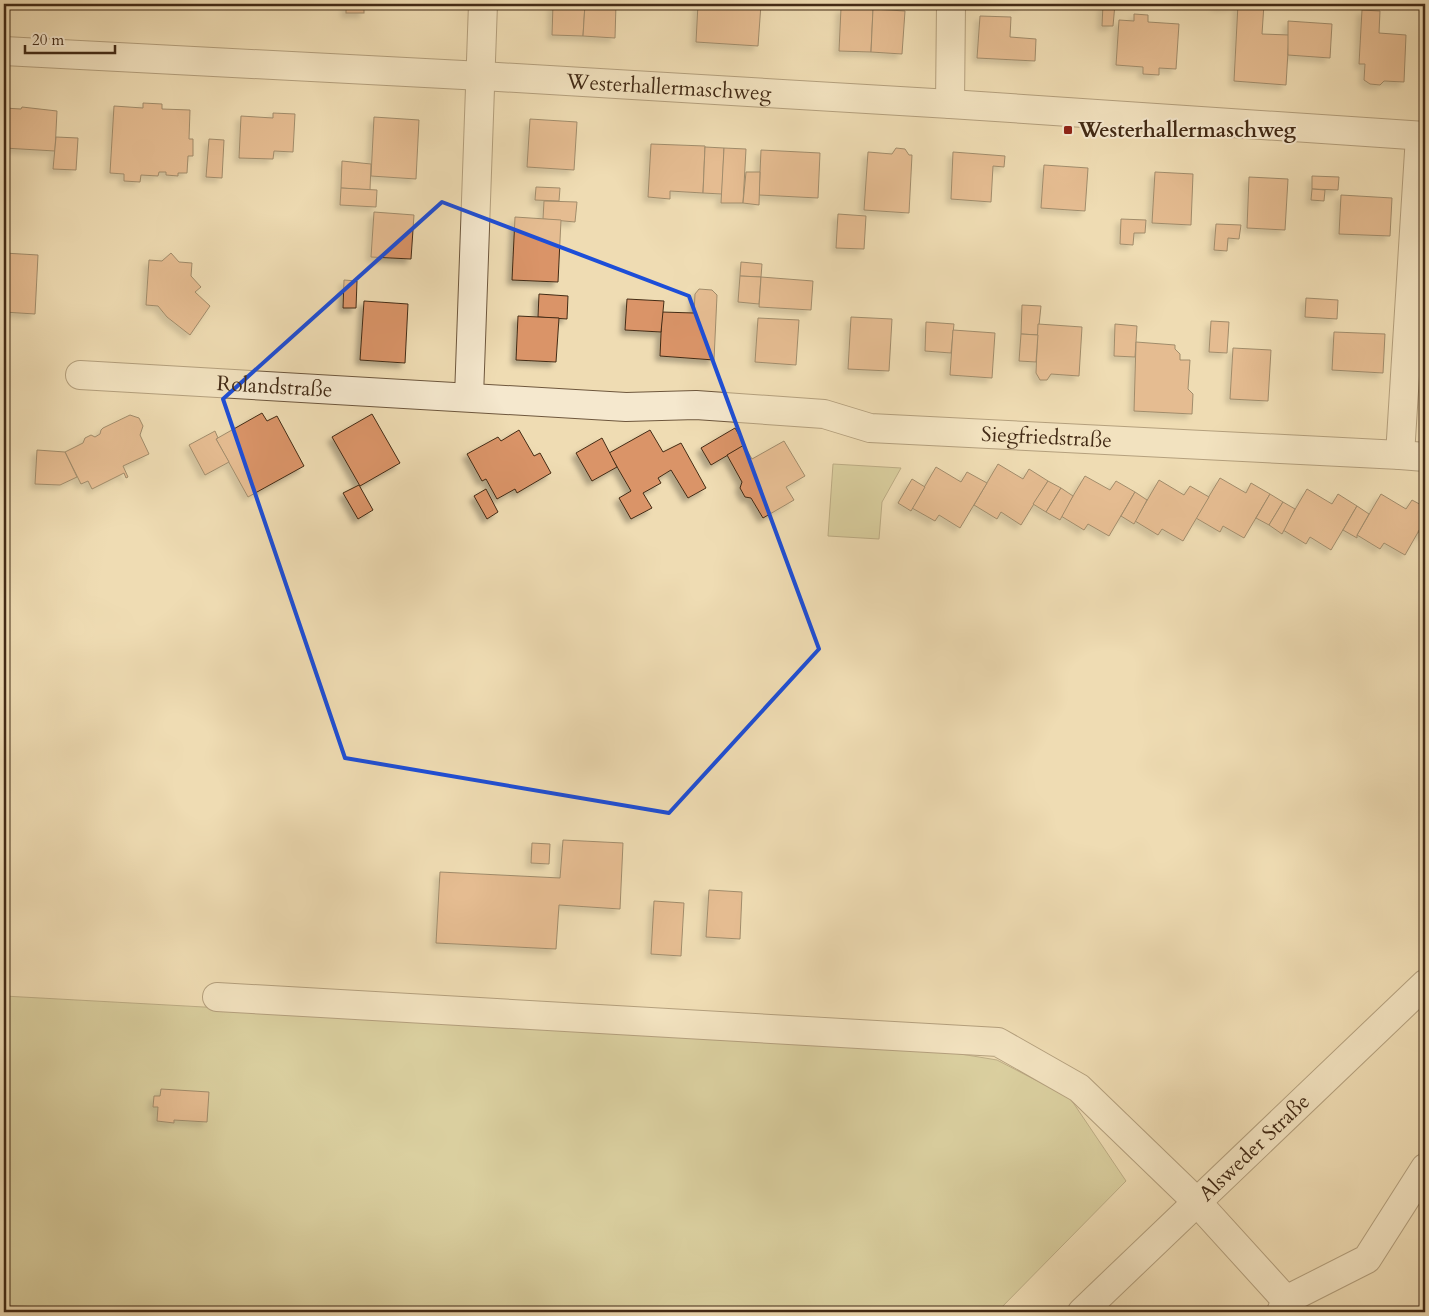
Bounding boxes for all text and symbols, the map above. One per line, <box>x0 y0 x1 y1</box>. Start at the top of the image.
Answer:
scale bar <box>25 22 115 54</box>
text: 20 m <box>32 30 64 50</box>
street label: Westerhallermaschweg <box>565 67 773 108</box>
place label: Westerhallermaschweg <box>1077 116 1296 145</box>
marker: Westerhallermaschweg <box>1062 124 1074 136</box>
street label: Rolandstraße <box>216 369 333 404</box>
street label: Siegfriedstraße <box>980 419 1113 455</box>
street label: Alsweder Straße <box>1192 1087 1316 1208</box>

